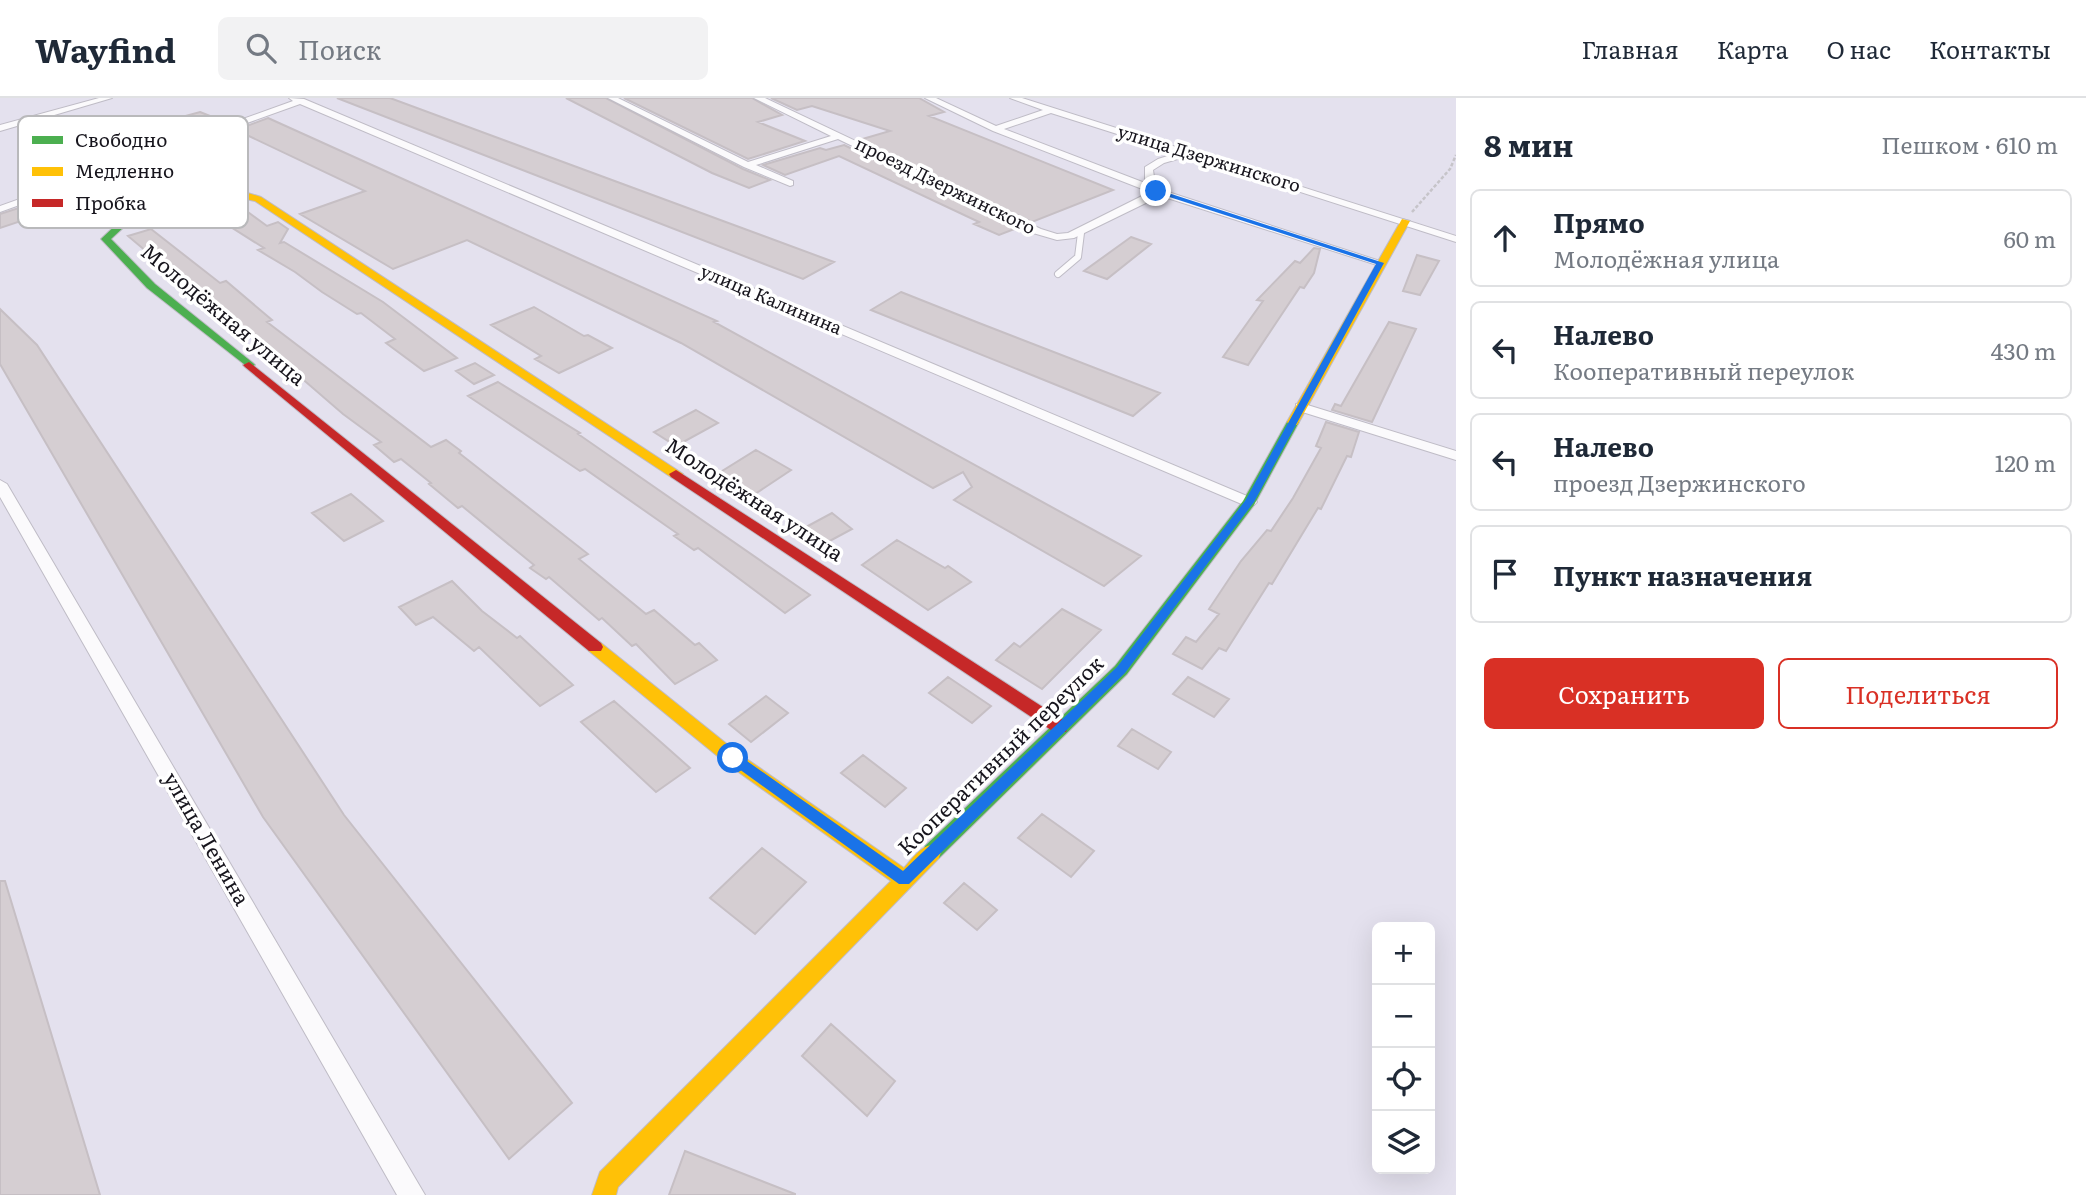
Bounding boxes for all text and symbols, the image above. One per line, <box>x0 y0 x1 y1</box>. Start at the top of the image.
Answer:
search box <box>218 17 708 80</box>
text: Wayfind <box>35 24 176 73</box>
icon: search <box>242 29 280 67</box>
text: Поиск <box>298 29 381 68</box>
text: Главная <box>1581 31 1679 66</box>
text: Карта <box>1717 31 1789 66</box>
text: О нас <box>1827 31 1891 66</box>
text: Контакты <box>1929 31 2051 66</box>
legend <box>18 116 248 228</box>
street label: улица Дзержинского <box>1115 117 1304 198</box>
text: 8 мин <box>1484 122 1574 166</box>
text: Свободно <box>75 125 167 153</box>
text: Пешком · 610 m <box>1881 127 2058 161</box>
street label: проезд Дзержинского <box>851 129 1040 240</box>
text: Медленно <box>75 156 174 184</box>
route end <box>1140 175 1171 206</box>
text: Пробка <box>75 188 147 216</box>
text: Прямо <box>1553 202 1645 241</box>
icon: ahead <box>1486 219 1524 257</box>
text: 60 m <box>2003 221 2056 255</box>
street label: Молодёжная улица <box>135 235 314 392</box>
text: Молодёжная улица <box>1553 241 1779 275</box>
street label: улица Калинина <box>696 257 847 341</box>
text: Налево <box>1553 314 1654 353</box>
icon: left <box>1486 331 1524 369</box>
text: 430 m <box>1991 333 2056 367</box>
text: Кооперативный переулок <box>1553 353 1854 387</box>
text: Налево <box>1553 426 1654 465</box>
street label: Молодёжная улица <box>660 429 851 568</box>
icon: left <box>1486 443 1524 481</box>
text: 120 m <box>1995 445 2056 479</box>
text: проезд Дзержинского <box>1553 465 1806 499</box>
icon: arrive <box>1486 555 1524 593</box>
text: Пункт назначения <box>1553 555 1812 594</box>
street label: Кооперативный переулок <box>889 647 1109 861</box>
button: Сохранить <box>1484 658 1764 729</box>
button: Поделиться <box>1778 658 2058 729</box>
route start <box>717 742 748 773</box>
street label: улица Ленина <box>157 765 259 911</box>
map controls <box>1372 922 1435 1174</box>
button: + <box>1372 922 1435 985</box>
button: − <box>1372 985 1435 1048</box>
button: locate <box>1372 1048 1435 1111</box>
button: layers <box>1372 1111 1435 1174</box>

